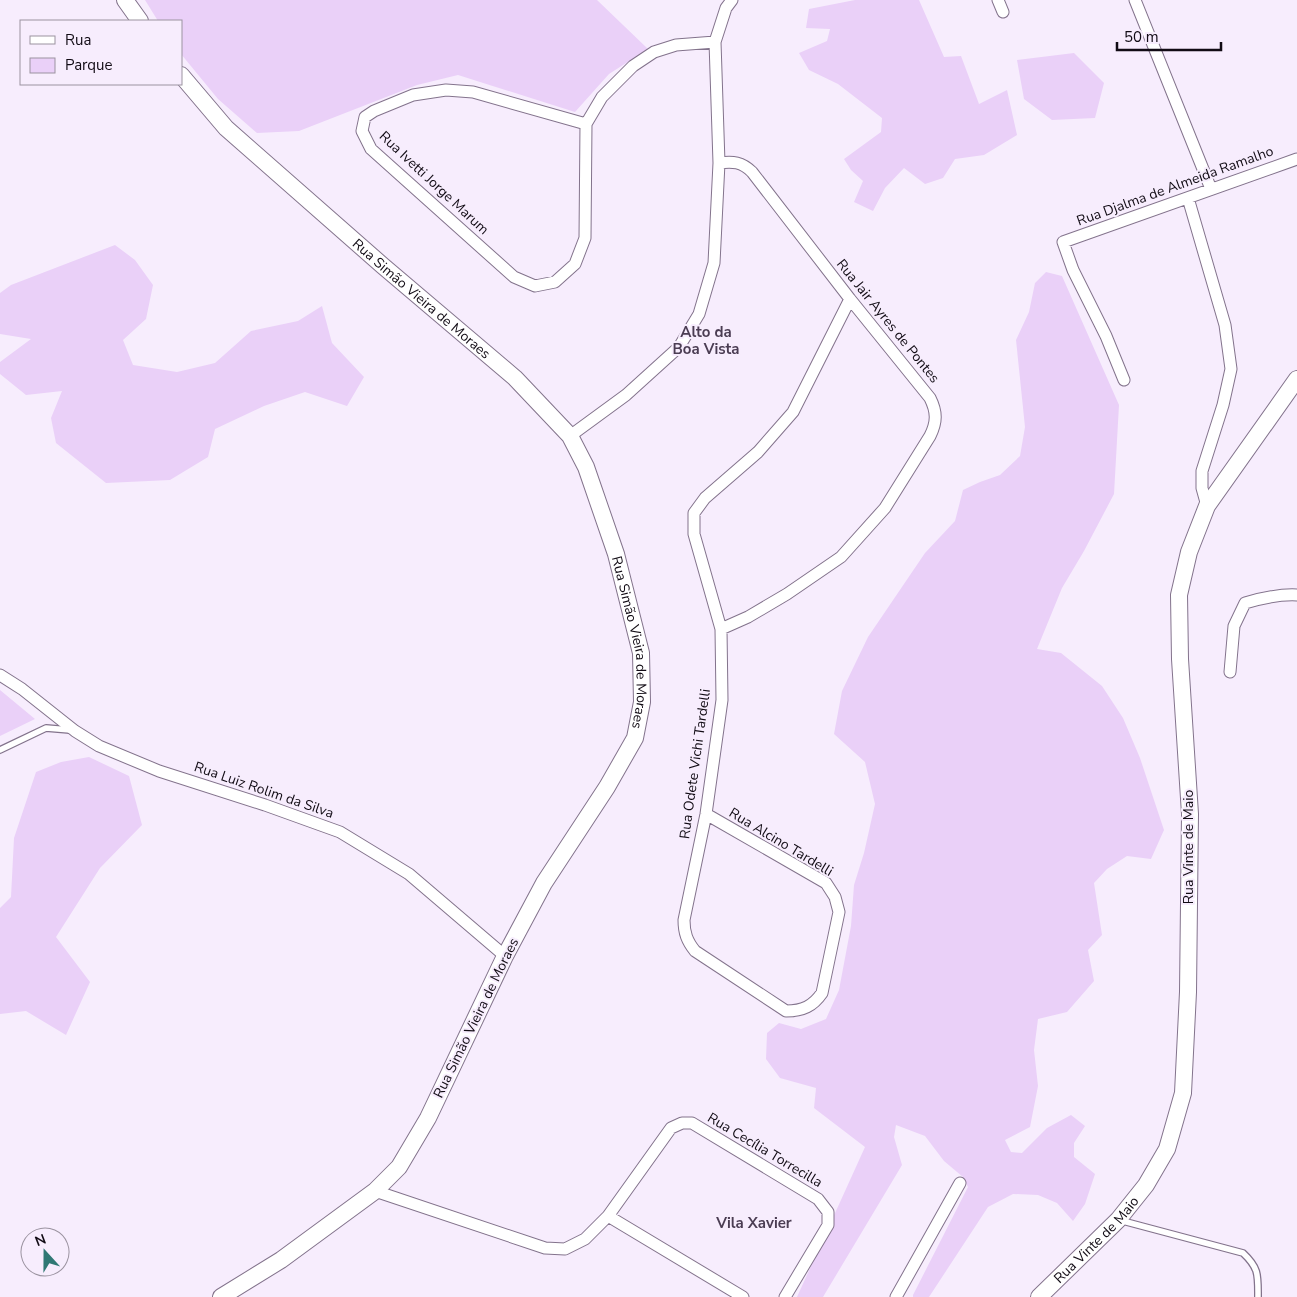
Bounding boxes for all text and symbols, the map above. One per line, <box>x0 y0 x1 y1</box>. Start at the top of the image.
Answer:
legend <box>20 20 182 85</box>
scale bar <box>1117 20 1221 52</box>
text: 50 m <box>1124 27 1159 47</box>
text: Rua <box>65 30 91 50</box>
text: Parque <box>65 55 113 75</box>
street label: Rua Ivetti Jorge Marum <box>375 127 493 239</box>
street label: Rua Djalma de Almeida Ramalho <box>1074 141 1276 230</box>
street label: Rua Simão Vieira de Moraes <box>348 234 495 363</box>
street label: Rua Jair Ayres de Pontes <box>832 255 944 387</box>
district label: Alto da Boa Vista <box>673 322 739 359</box>
street label: Rua Simão Vieira de Moraes <box>607 554 652 731</box>
street label: Rua Odete Vichi Tardelli <box>675 688 715 840</box>
street label: Rua Luiz Rolim da Silva <box>192 757 336 823</box>
street label: Rua Vinte de Maio <box>1179 789 1198 904</box>
street label: Rua Alcino Tardelli <box>725 803 837 881</box>
street label: Rua Simão Vieira de Moraes <box>429 935 523 1101</box>
street label: Rua Cecília Torrecilla <box>704 1108 826 1192</box>
street label: Rua Vinte de Maio <box>1049 1192 1143 1287</box>
district label: Vila Xavier <box>715 1213 792 1233</box>
north arrow <box>20 1227 70 1277</box>
text: N <box>32 1230 49 1251</box>

